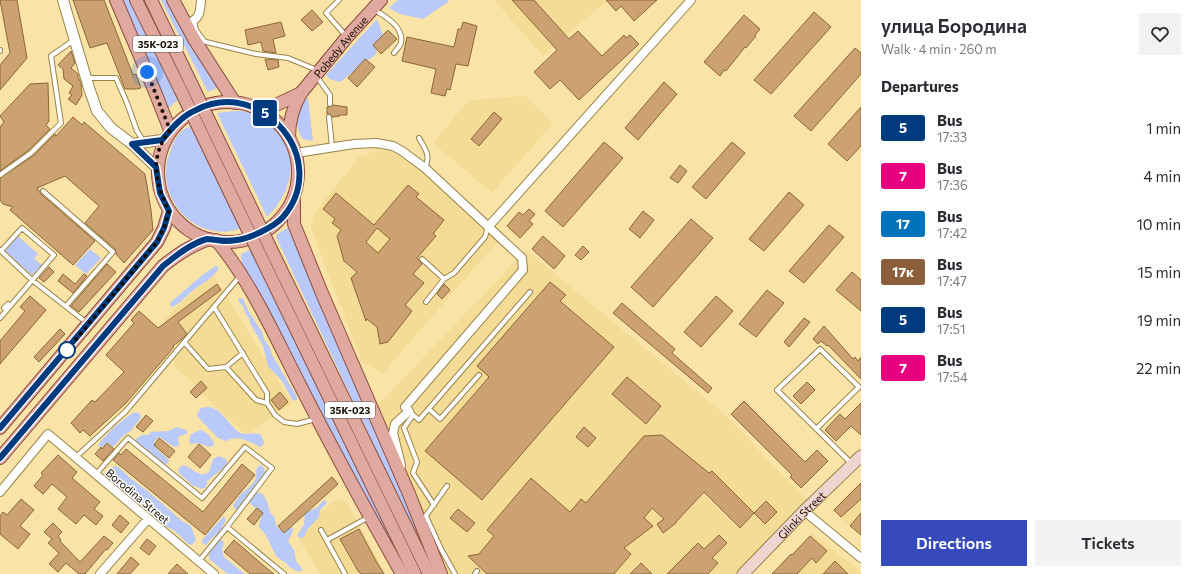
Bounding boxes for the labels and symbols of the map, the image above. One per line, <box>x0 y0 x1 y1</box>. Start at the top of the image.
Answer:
street label: Pobedy Avenue <box>310 13 370 80</box>
road number: 35К-023 <box>133 36 183 52</box>
your location <box>137 62 157 82</box>
line badge: 5 <box>252 100 278 126</box>
unlabelled marker <box>58 341 76 359</box>
road number: 35К-023 <box>325 402 375 418</box>
street label: Borodina Street <box>104 466 173 527</box>
street label: Glinki Street <box>774 488 828 541</box>

